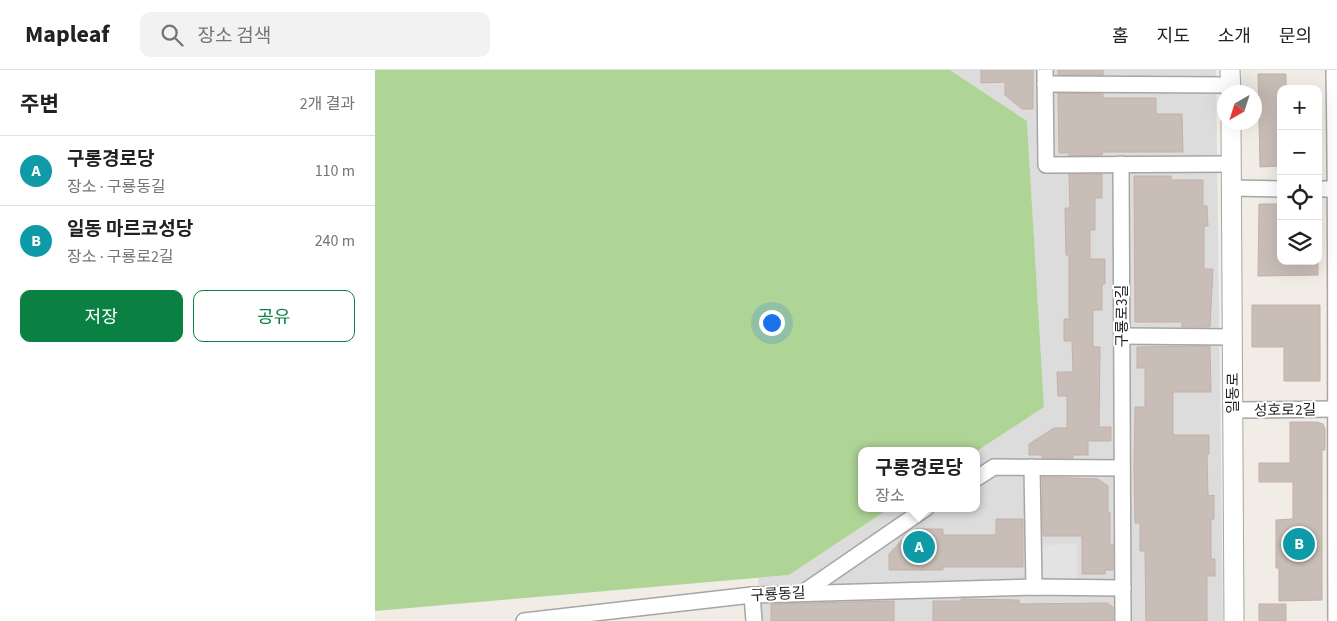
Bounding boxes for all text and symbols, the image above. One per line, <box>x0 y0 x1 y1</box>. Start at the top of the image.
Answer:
search box <box>140 12 490 57</box>
text: Mapleaf <box>25 17 110 52</box>
icon: search <box>158 21 186 49</box>
text: 장소 검색 <box>198 23 271 50</box>
text: 홈 <box>1112 24 1129 49</box>
text: 지도 <box>1157 24 1190 49</box>
text: 소개 <box>1218 24 1251 49</box>
text: 문의 <box>1279 24 1312 49</box>
north arrow <box>1217 85 1262 130</box>
map controls <box>1277 85 1322 265</box>
button: + <box>1277 85 1322 130</box>
text: 주변 <box>20 89 59 119</box>
text: 2개 결과 <box>300 93 355 115</box>
button: − <box>1277 130 1322 175</box>
text: 구롱경로당 <box>67 146 154 173</box>
text: A <box>31 160 41 182</box>
text: 110 m <box>315 160 355 182</box>
button: locate <box>1277 175 1322 220</box>
text: 장소 · 구룡동길 <box>67 176 166 198</box>
text: 일동 마르코성당 <box>67 216 193 243</box>
button: layers <box>1277 220 1322 265</box>
text: B <box>31 230 41 252</box>
text: 240 m <box>315 230 355 252</box>
text: 장소 · 구룡로2길 <box>67 246 174 268</box>
street label: 구룡로3길 <box>1112 285 1133 347</box>
button: 저장 <box>20 290 183 342</box>
button: 공유 <box>193 290 355 342</box>
your location <box>759 310 785 336</box>
street label: 일동로 <box>1223 372 1244 414</box>
street label: 성호로2길 <box>1254 399 1317 422</box>
popup <box>858 447 980 512</box>
text: 구롱경로당 <box>875 455 963 482</box>
text: 장소 <box>875 485 905 507</box>
pin: B <box>1283 525 1315 563</box>
pin: A <box>903 528 935 566</box>
street label: 구룡동길 <box>750 583 806 606</box>

